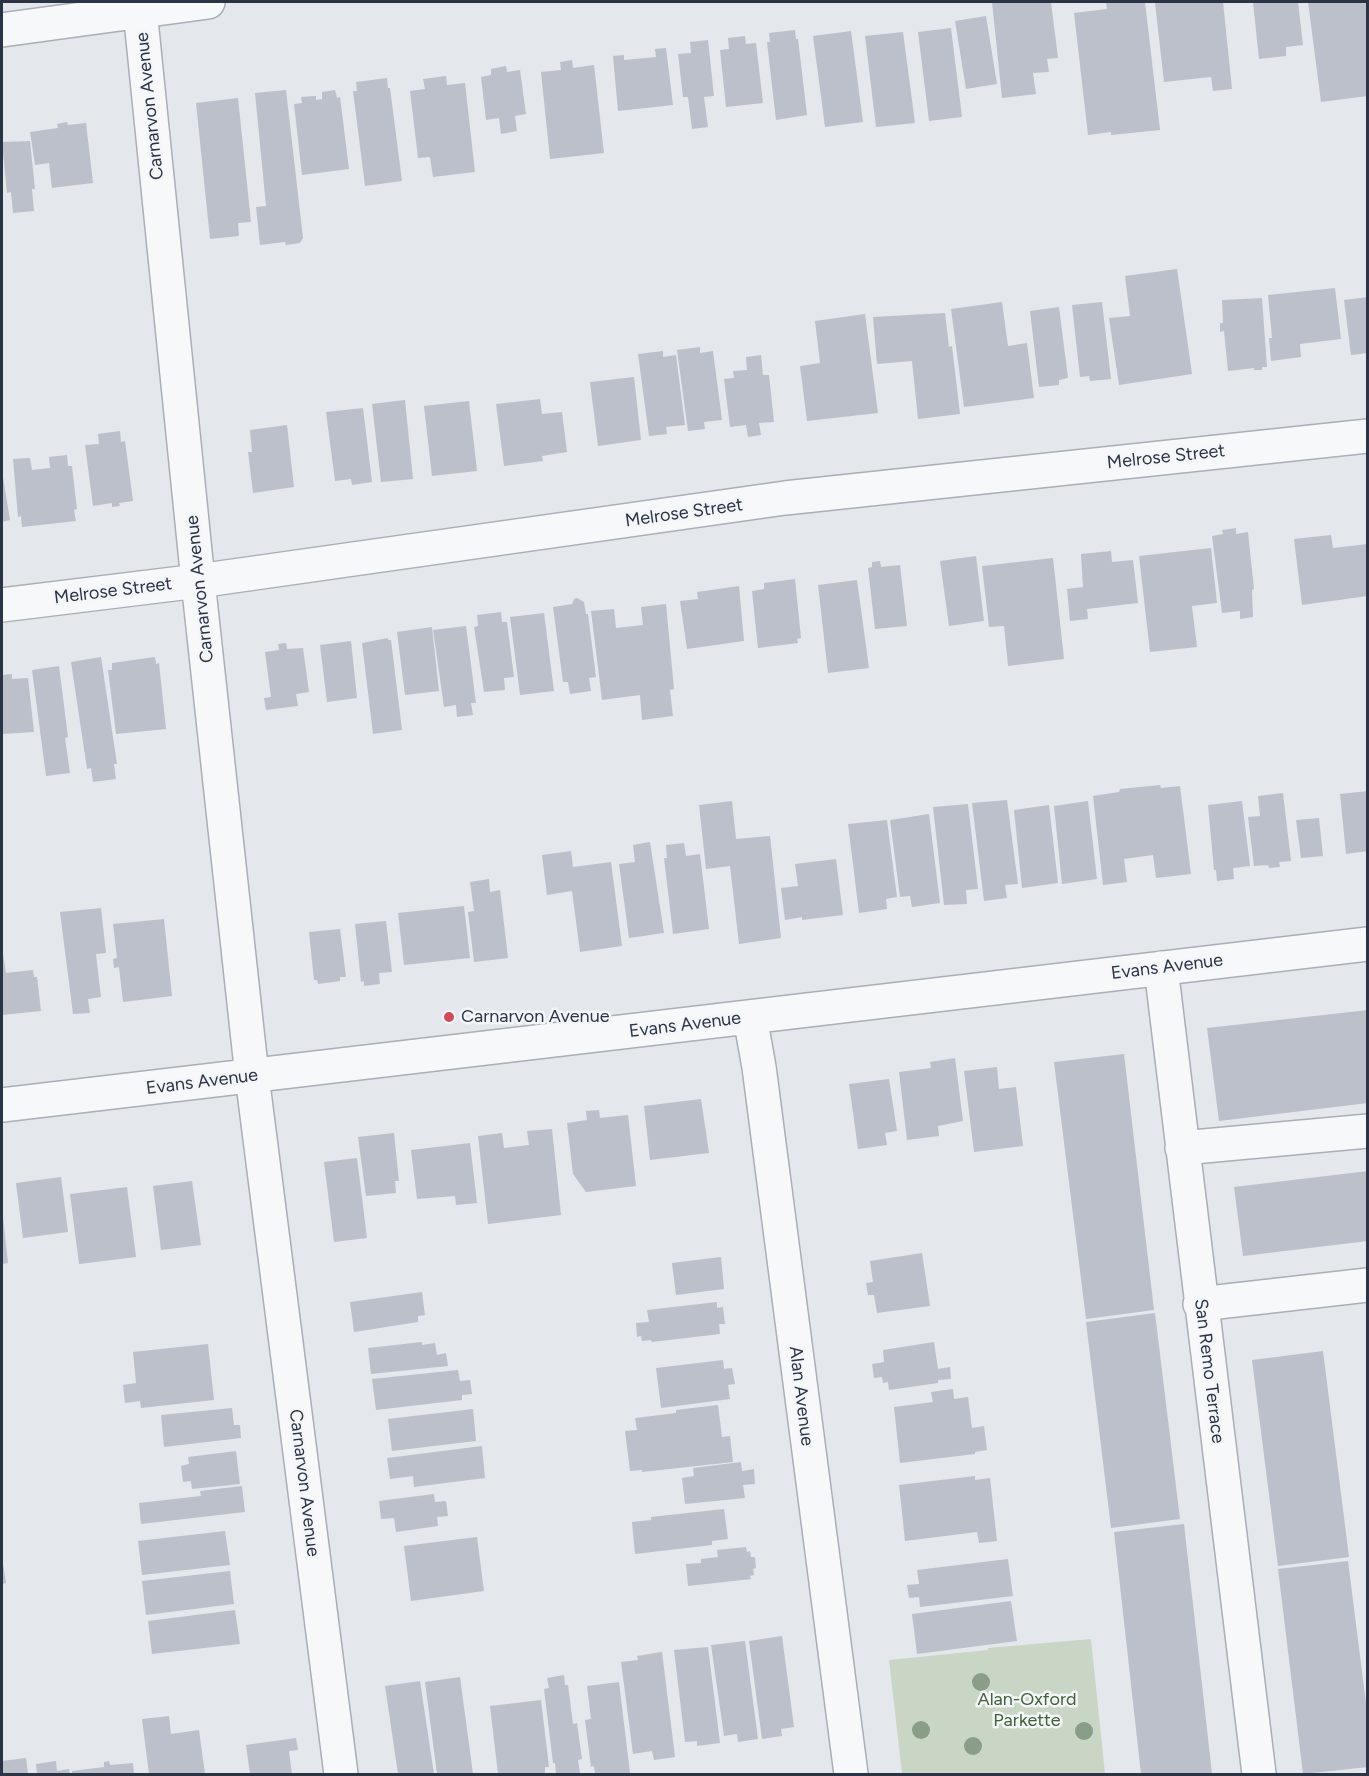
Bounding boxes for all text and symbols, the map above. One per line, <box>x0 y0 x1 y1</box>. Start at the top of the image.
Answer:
street label: Carnarvon Avenue <box>131 31 169 181</box>
street label: Melrose Street <box>1106 440 1226 474</box>
street label: Melrose Street <box>624 494 744 532</box>
street label: Carnarvon Avenue <box>181 514 219 664</box>
street label: Melrose Street <box>53 573 173 609</box>
street label: Evans Avenue <box>1110 949 1224 985</box>
place label: Carnarvon Avenue <box>461 1006 609 1028</box>
street label: Evans Avenue <box>628 1007 742 1043</box>
marker: Carnarvon Avenue <box>442 1010 456 1024</box>
street label: Evans Avenue <box>145 1064 259 1100</box>
street label: San Remo Terrace <box>1189 1297 1229 1445</box>
street label: Alan Avenue <box>784 1345 818 1447</box>
street label: Carnarvon Avenue <box>284 1408 324 1558</box>
park label: Alan-Oxford Parkette <box>977 1689 1077 1732</box>

